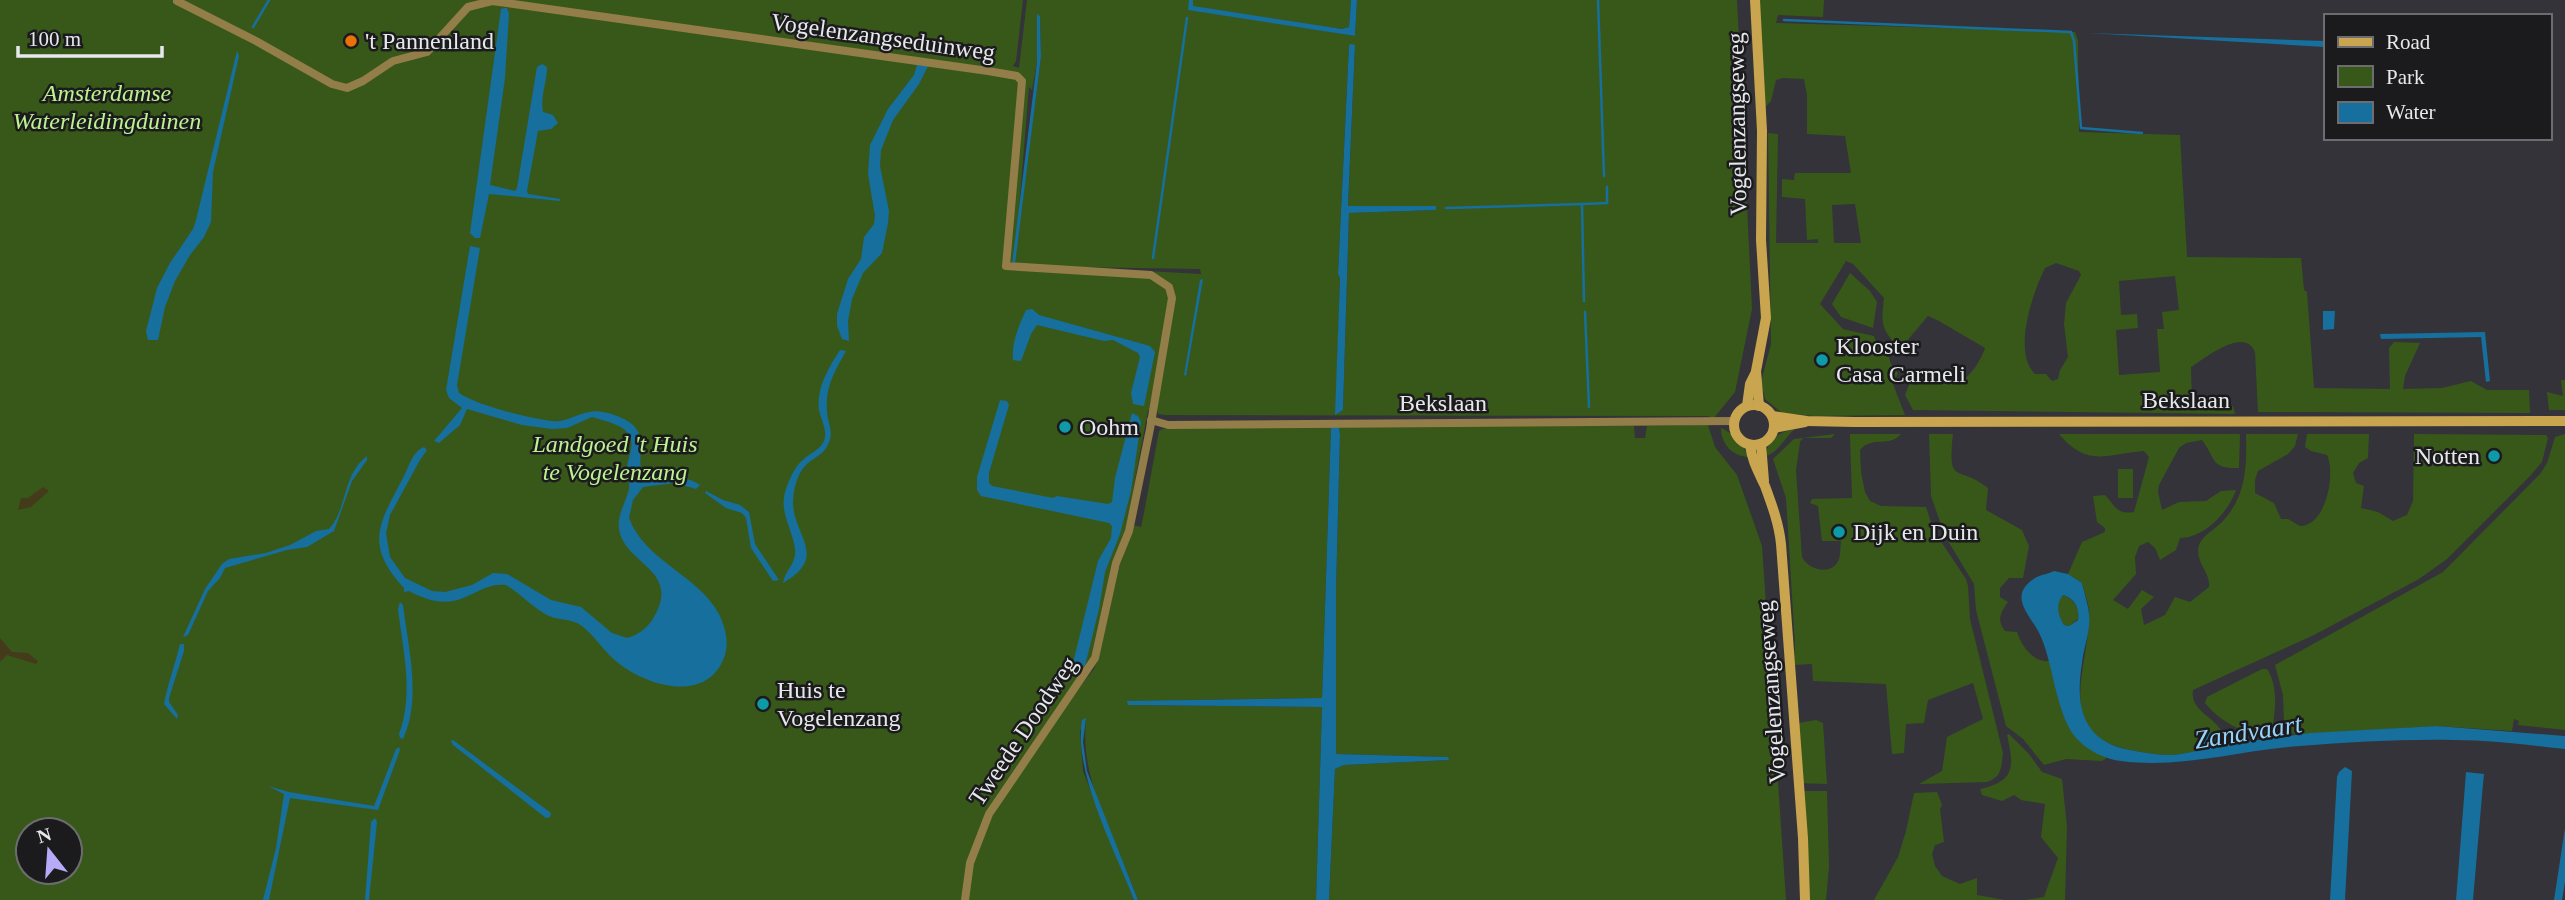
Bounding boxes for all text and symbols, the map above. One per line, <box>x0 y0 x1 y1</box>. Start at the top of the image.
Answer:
street label: Vogelenzangseduinweg <box>769 8 997 66</box>
scale bar <box>18 14 161 58</box>
legend <box>2324 14 2551 140</box>
text: 100 m <box>28 27 81 51</box>
place label: 't Pannenland <box>365 28 494 54</box>
text: Road <box>2386 30 2431 54</box>
street label: Vogelenzangseweg <box>1722 32 1752 216</box>
marker: 't Pannenland <box>343 33 359 49</box>
text: Park <box>2386 65 2425 89</box>
park label: Amsterdamse Waterleidingduinen <box>13 80 201 134</box>
text: Water <box>2386 100 2436 124</box>
place label: Klooster Casa Carmeli <box>1836 333 1966 387</box>
marker: Klooster Casa Carmeli <box>1814 352 1830 368</box>
street label: Bekslaan <box>2142 387 2230 413</box>
street label: Bekslaan <box>1399 390 1487 416</box>
place label: Oohm <box>1079 414 1139 440</box>
marker: Oohm <box>1057 419 1073 435</box>
park label: Landgoed 't Huis te Vogelenzang <box>531 431 698 485</box>
place label: Notten <box>2415 443 2480 469</box>
marker: Notten <box>2486 448 2502 464</box>
place label: Dijk en Duin <box>1853 519 1978 545</box>
marker: Dijk en Duin <box>1831 524 1847 540</box>
street label: Vogelenzangseweg <box>1752 600 1790 784</box>
street label: Tweede Doodweg <box>964 652 1082 810</box>
place label: Huis te Vogelenzang <box>777 677 901 731</box>
marker: Huis te Vogelenzang <box>755 696 771 712</box>
water label: Zandvaart <box>2192 709 2305 755</box>
north arrow <box>14 816 84 886</box>
text: N <box>35 823 54 847</box>

